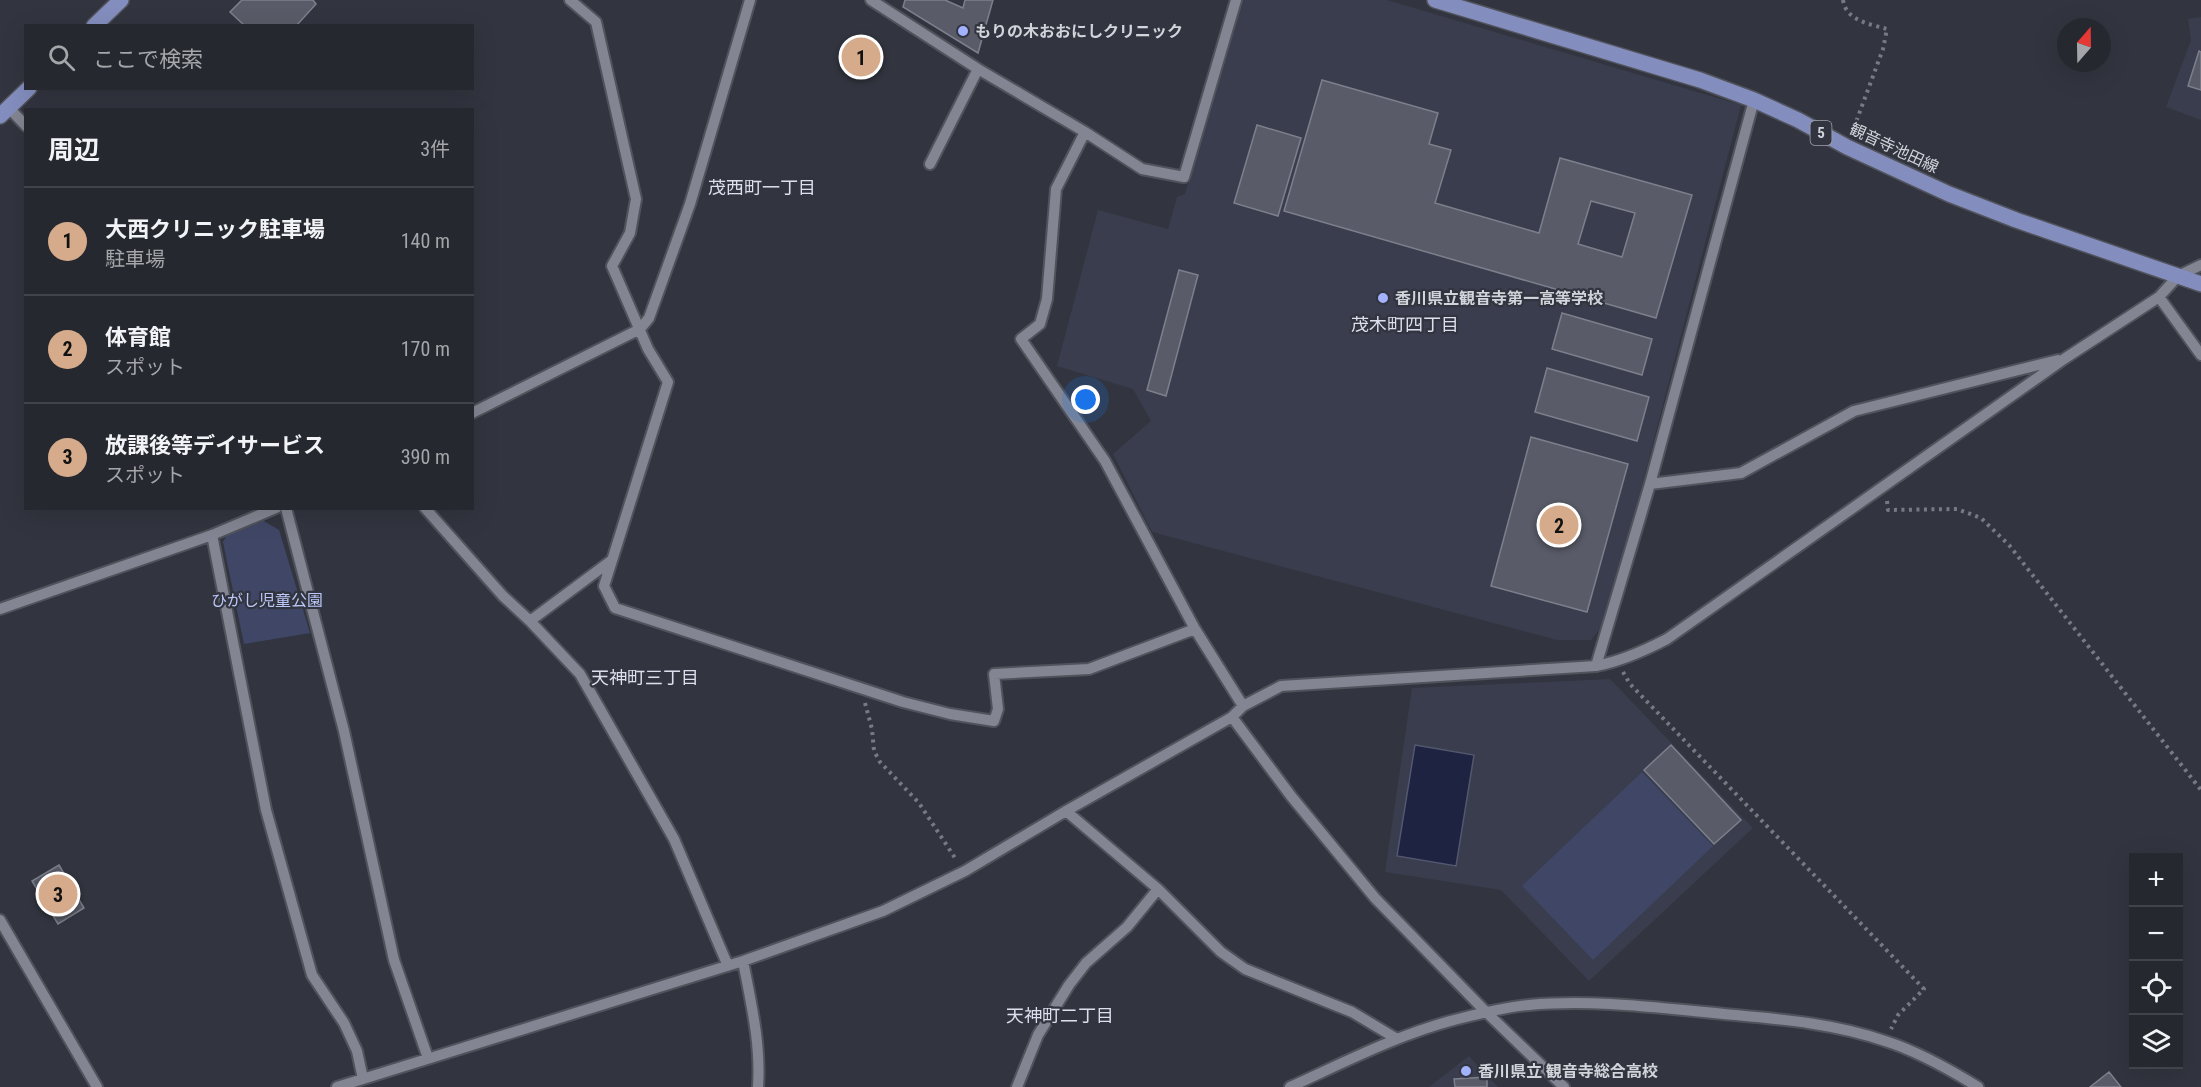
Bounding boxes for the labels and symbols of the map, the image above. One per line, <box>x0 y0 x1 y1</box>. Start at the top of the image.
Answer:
north arrow <box>2057 18 2111 72</box>
place label: もりの木おおにしクリニック <box>975 22 1183 41</box>
marker: もりの木おおにしクリニック <box>956 24 970 38</box>
pin: 1 <box>842 34 880 80</box>
street label: 観音寺池田線 <box>1846 119 1942 177</box>
road number: 5 <box>1810 121 1832 145</box>
district label: 茂西町一丁目 <box>708 177 816 198</box>
place label: 香川県立観音寺第一高等学校 <box>1395 289 1603 308</box>
marker: 香川県立観音寺第一高等学校 <box>1376 291 1390 305</box>
district label: 茂木町四丁目 <box>1351 314 1459 335</box>
your location <box>1071 385 1100 414</box>
pin: 2 <box>1540 502 1578 548</box>
park label: ひがし児童公園 <box>211 591 323 610</box>
district label: 天神町三丁目 <box>591 667 699 688</box>
pin: 3 <box>38 872 78 916</box>
district label: 天神町二丁目 <box>1006 1005 1114 1026</box>
place label: 香川県立 観音寺総合高校 <box>1478 1062 1658 1081</box>
marker: 香川県立 観音寺総合高校 <box>1459 1064 1473 1078</box>

